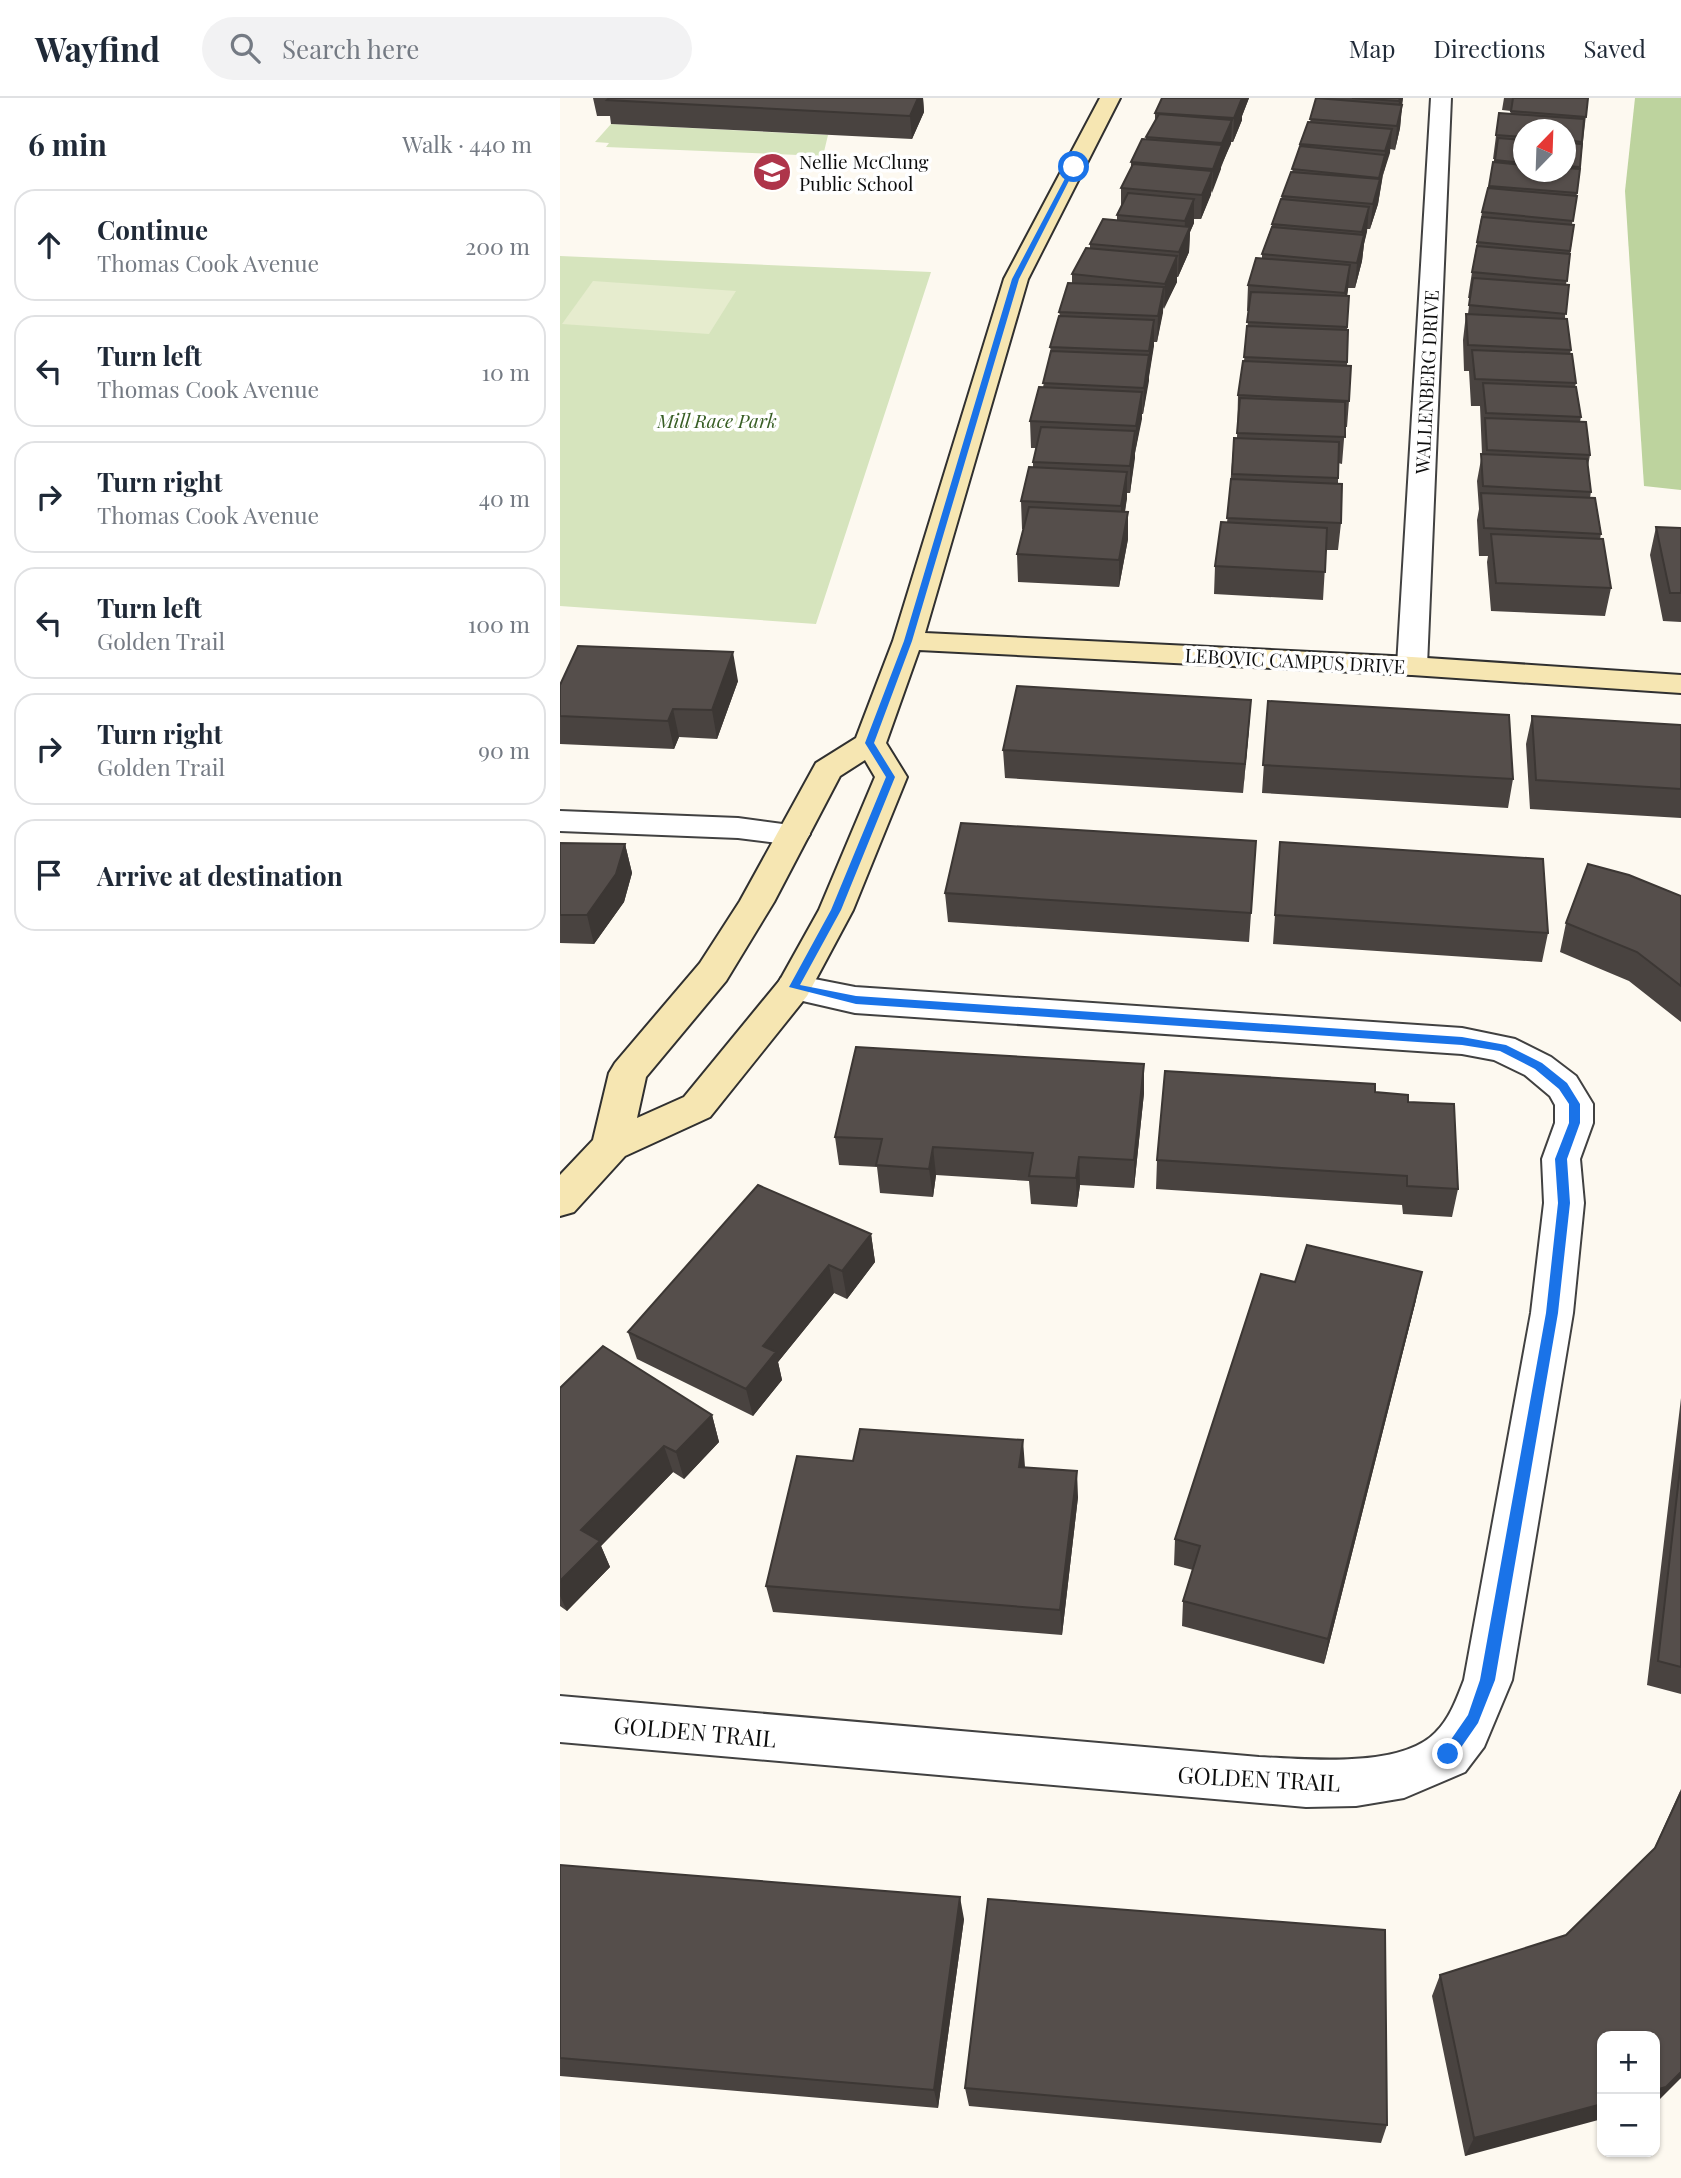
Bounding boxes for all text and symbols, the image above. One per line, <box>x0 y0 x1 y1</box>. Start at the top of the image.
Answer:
search box <box>202 17 692 80</box>
text: Wayfind <box>35 26 160 70</box>
icon: search <box>226 29 264 67</box>
text: Search here <box>282 31 419 66</box>
text: Map <box>1349 32 1395 64</box>
text: Directions <box>1433 32 1546 64</box>
text: Saved <box>1584 32 1646 64</box>
north arrow <box>1513 119 1576 182</box>
text: 6 min <box>28 124 107 164</box>
text: Walk · 440 m <box>402 128 532 159</box>
place label: Nellie McClung Public School <box>799 148 929 196</box>
school or university icon: Nellie McClung Public School <box>751 151 793 193</box>
route start <box>1058 151 1089 182</box>
text: Continue <box>97 212 208 247</box>
icon: ahead <box>30 226 68 264</box>
text: 200 m <box>465 230 530 261</box>
text: Thomas Cook Avenue <box>97 247 319 278</box>
street label: WALLENBERG DRIVE <box>1408 289 1444 476</box>
text: Turn left <box>97 338 202 373</box>
icon: left <box>30 352 68 390</box>
text: 10 m <box>482 356 530 387</box>
text: Thomas Cook Avenue <box>97 373 319 404</box>
park label: Mill Race Park <box>656 407 777 433</box>
text: Turn right <box>97 464 223 499</box>
icon: right <box>30 478 68 516</box>
text: 40 m <box>479 482 530 513</box>
text: Thomas Cook Avenue <box>97 499 319 530</box>
text: Turn left <box>97 590 202 625</box>
icon: left <box>30 604 68 642</box>
text: 100 m <box>468 608 530 639</box>
text: Golden Trail <box>97 625 225 656</box>
street label: LEBOVIC CAMPUS DRIVE <box>1184 641 1406 679</box>
text: Turn right <box>97 716 223 751</box>
icon: right <box>30 730 68 768</box>
text: 90 m <box>478 734 530 765</box>
text: Golden Trail <box>97 751 225 782</box>
icon: arrive <box>30 856 68 894</box>
text: Arrive at destination <box>97 858 343 893</box>
street label: GOLDEN TRAIL <box>612 1708 778 1754</box>
route end <box>1432 1738 1463 1769</box>
street label: GOLDEN TRAIL <box>1177 1758 1341 1798</box>
map controls <box>1597 2031 1660 2157</box>
button: + <box>1597 2031 1660 2094</box>
button: − <box>1597 2094 1660 2157</box>

